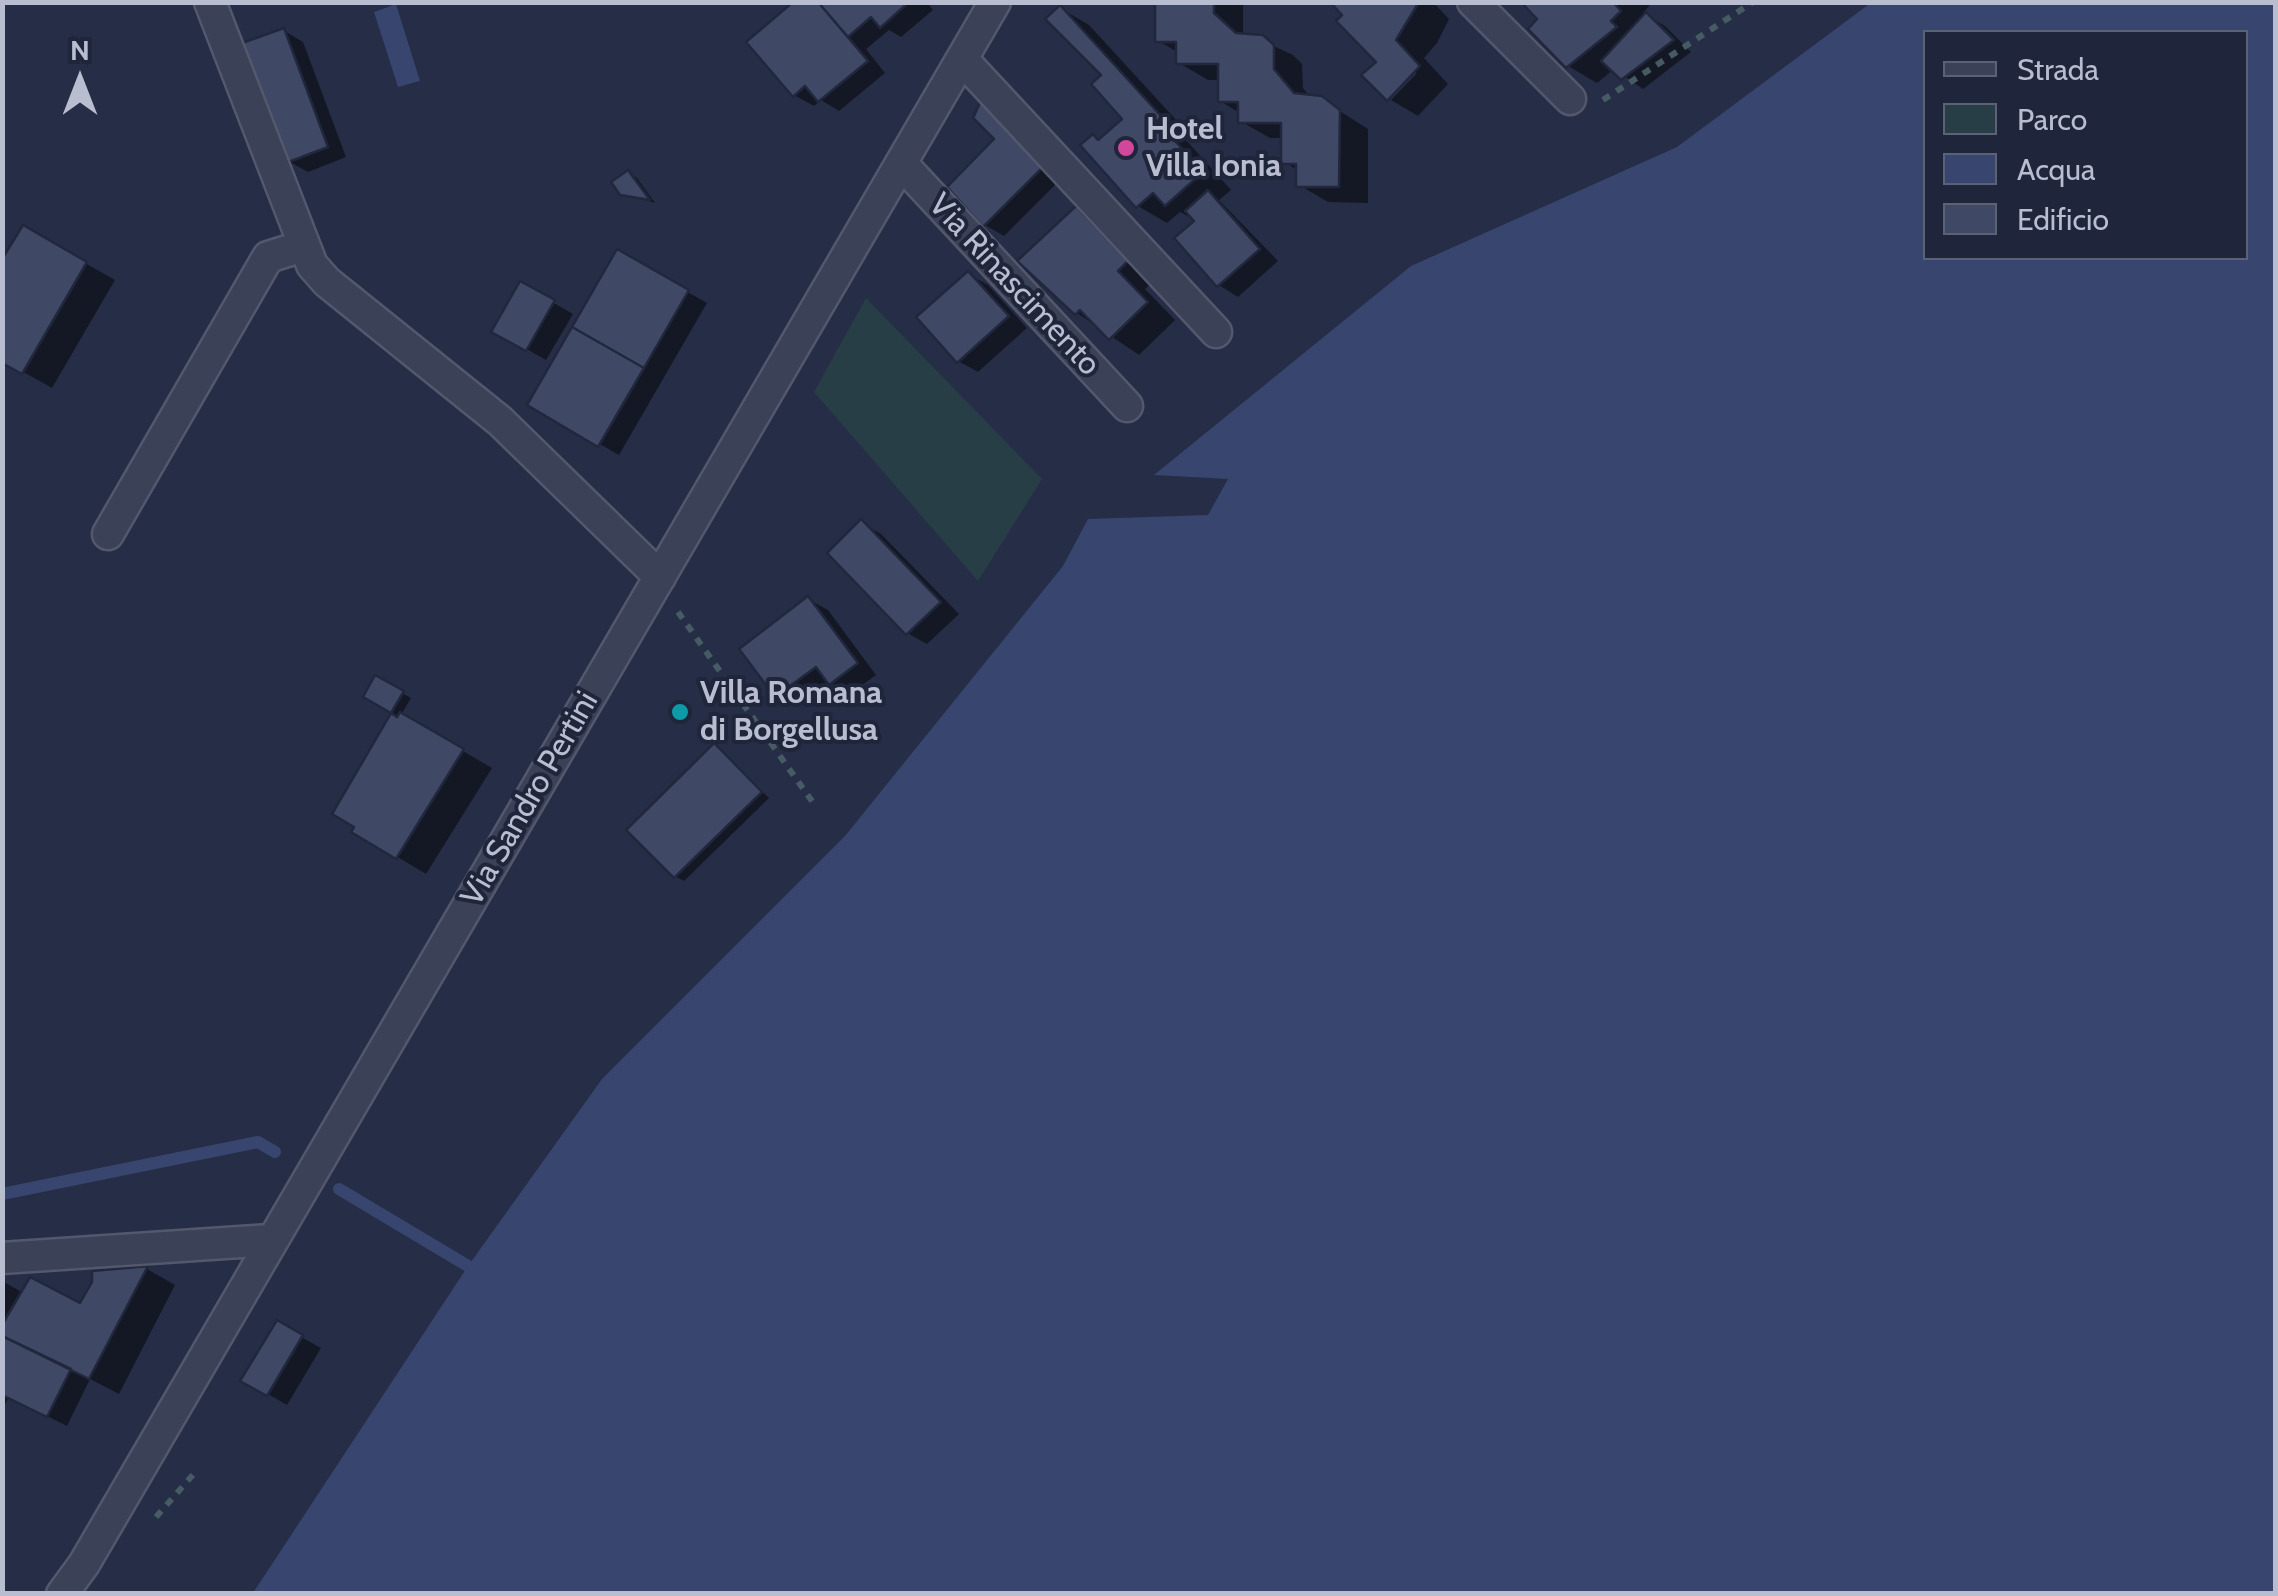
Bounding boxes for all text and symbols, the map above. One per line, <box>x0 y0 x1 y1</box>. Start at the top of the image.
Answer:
north arrow <box>30 30 130 130</box>
legend <box>1923 30 2248 260</box>
text: N <box>70 33 90 67</box>
text: Strada <box>2017 51 2099 88</box>
text: Parco <box>2017 101 2087 138</box>
place label: Hotel Villa Ionia <box>1146 111 1281 186</box>
marker: Hotel Villa Ionia <box>1115 137 1137 159</box>
text: Acqua <box>2017 151 2095 188</box>
street label: Via Rinascimento <box>920 186 1108 384</box>
text: Edificio <box>2017 201 2109 238</box>
place label: Villa Romana di Borgellusa <box>700 675 882 750</box>
street label: Via Sandro Pertini <box>453 685 607 913</box>
marker: Villa Romana di Borgellusa <box>669 701 691 723</box>

